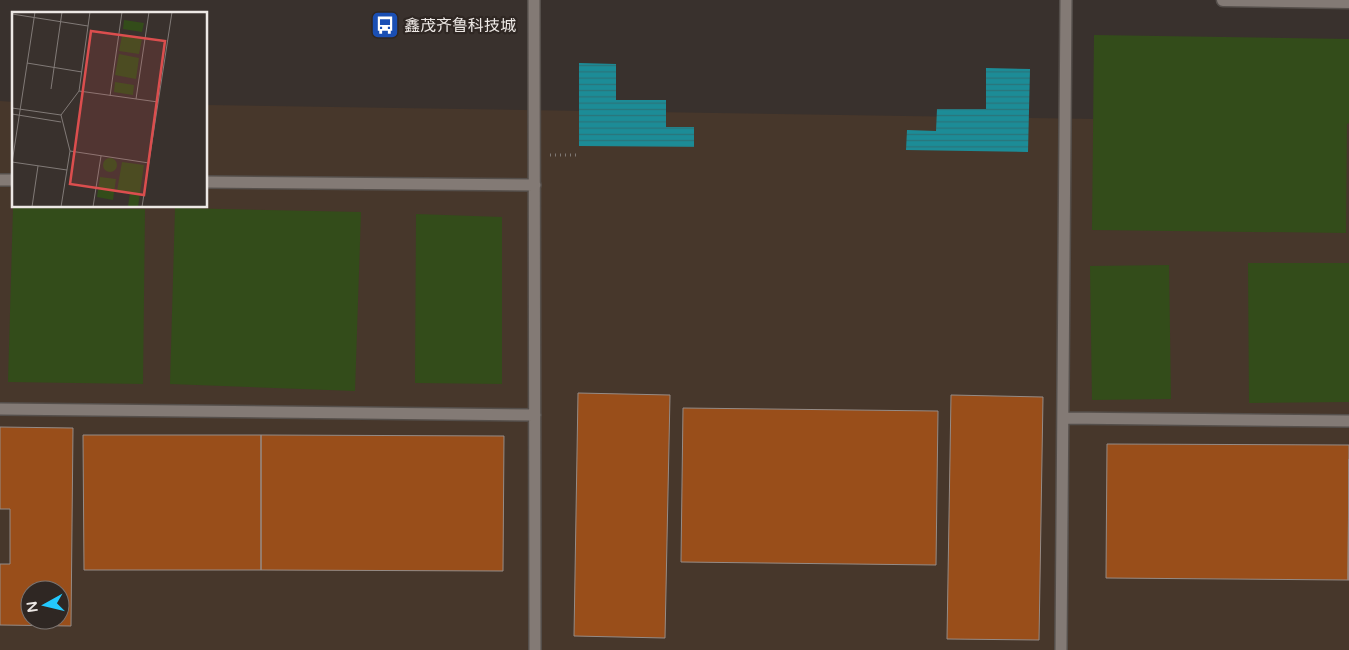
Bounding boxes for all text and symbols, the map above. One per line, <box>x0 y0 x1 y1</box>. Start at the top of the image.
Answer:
bus stop icon: 鑫茂齐鲁科技城 <box>370 10 400 40</box>
inset map <box>12 12 208 208</box>
place label: 鑫茂齐鲁科技城 <box>404 16 516 36</box>
north arrow <box>20 580 70 630</box>
text: N <box>23 600 42 613</box>

